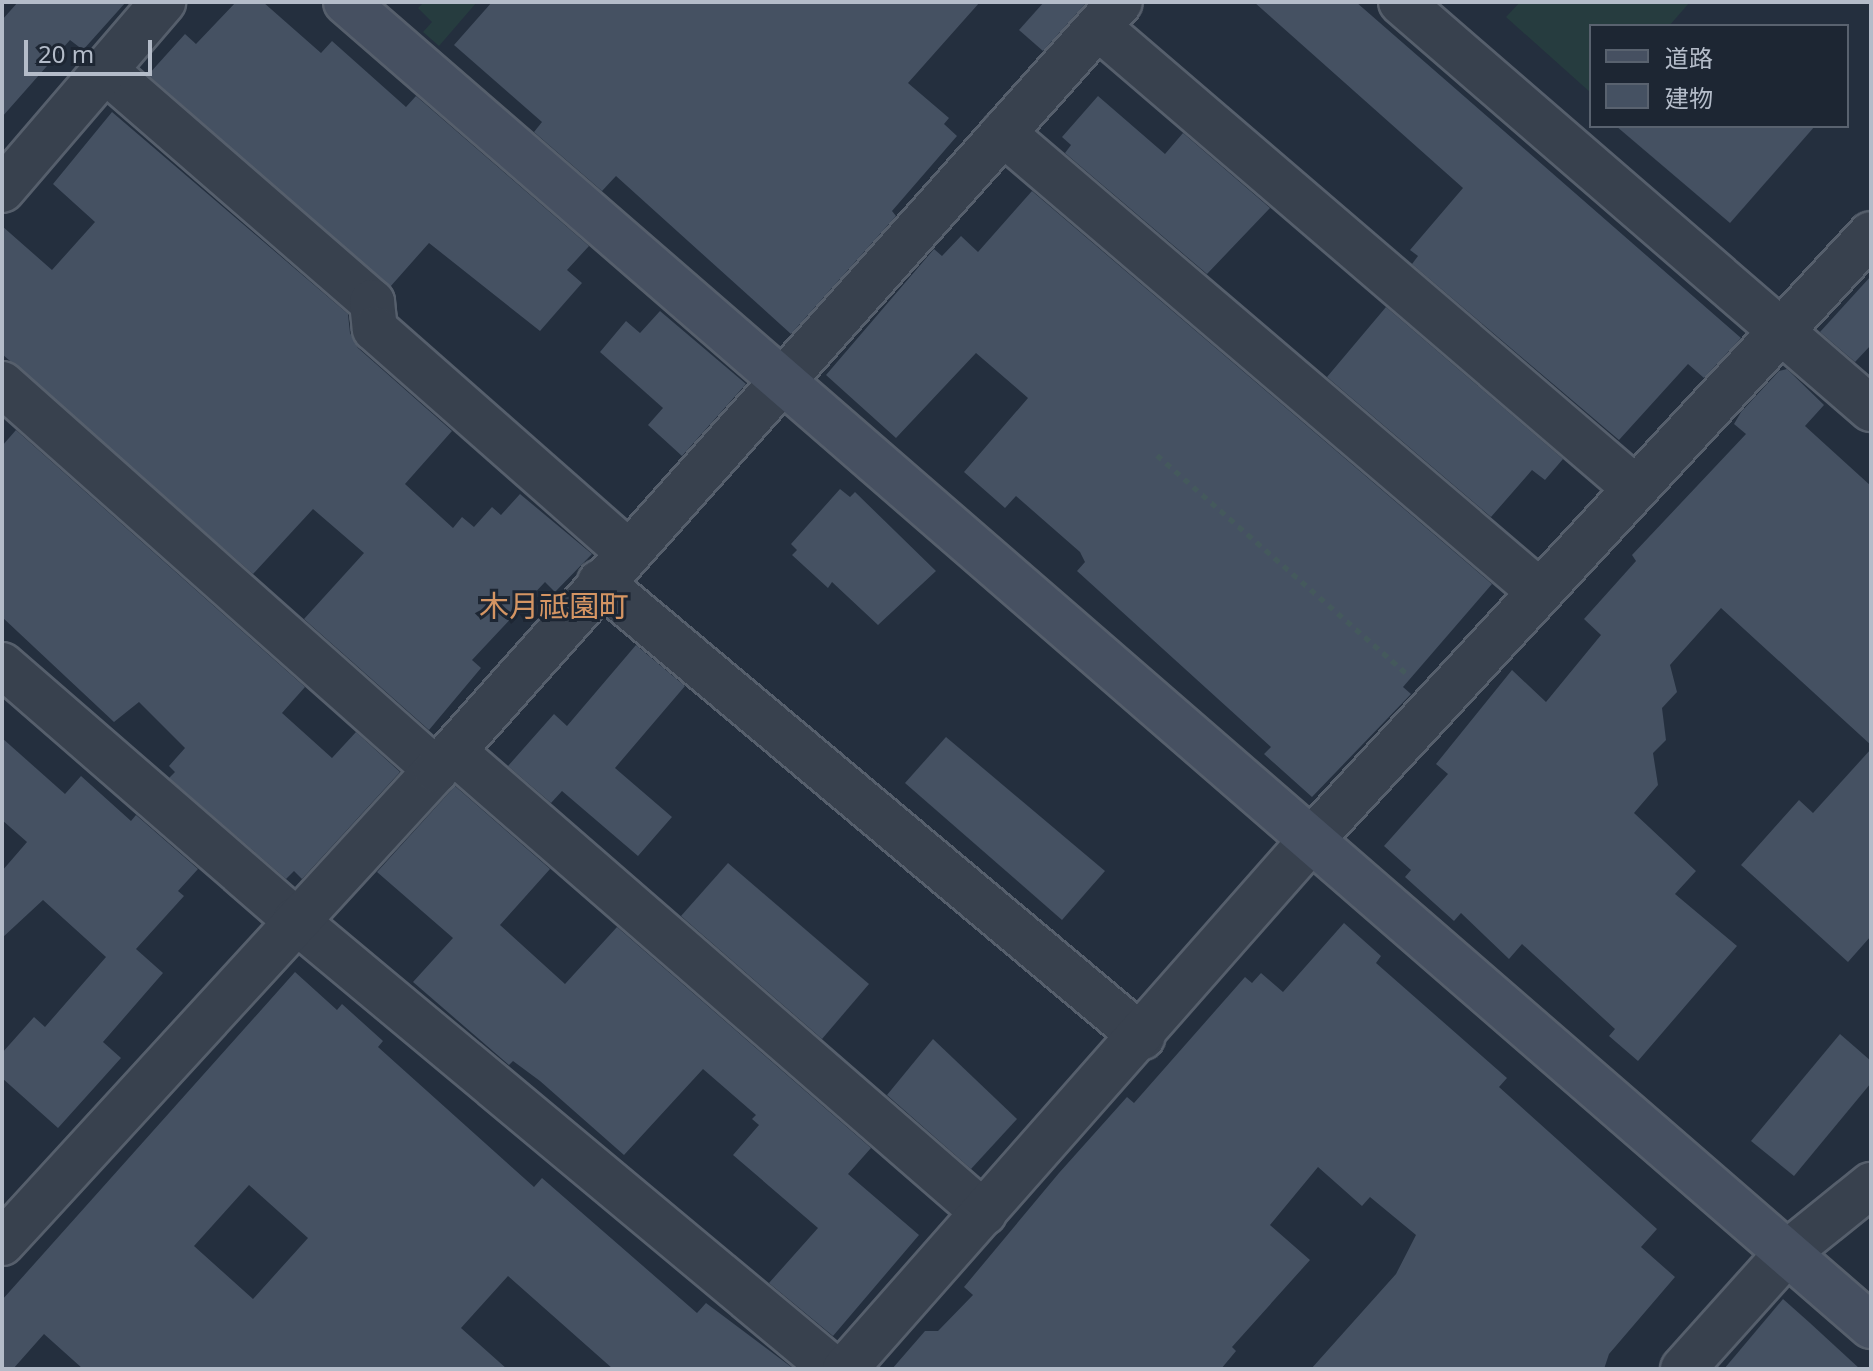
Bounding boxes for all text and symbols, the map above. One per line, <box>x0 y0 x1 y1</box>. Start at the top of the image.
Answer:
scale bar <box>28 24 156 74</box>
legend <box>1589 24 1849 128</box>
text: 20 m <box>38 37 94 70</box>
text: 道路 <box>1665 41 1713 74</box>
text: 建物 <box>1665 81 1713 114</box>
district label: 木月祗園町 <box>479 588 629 624</box>

